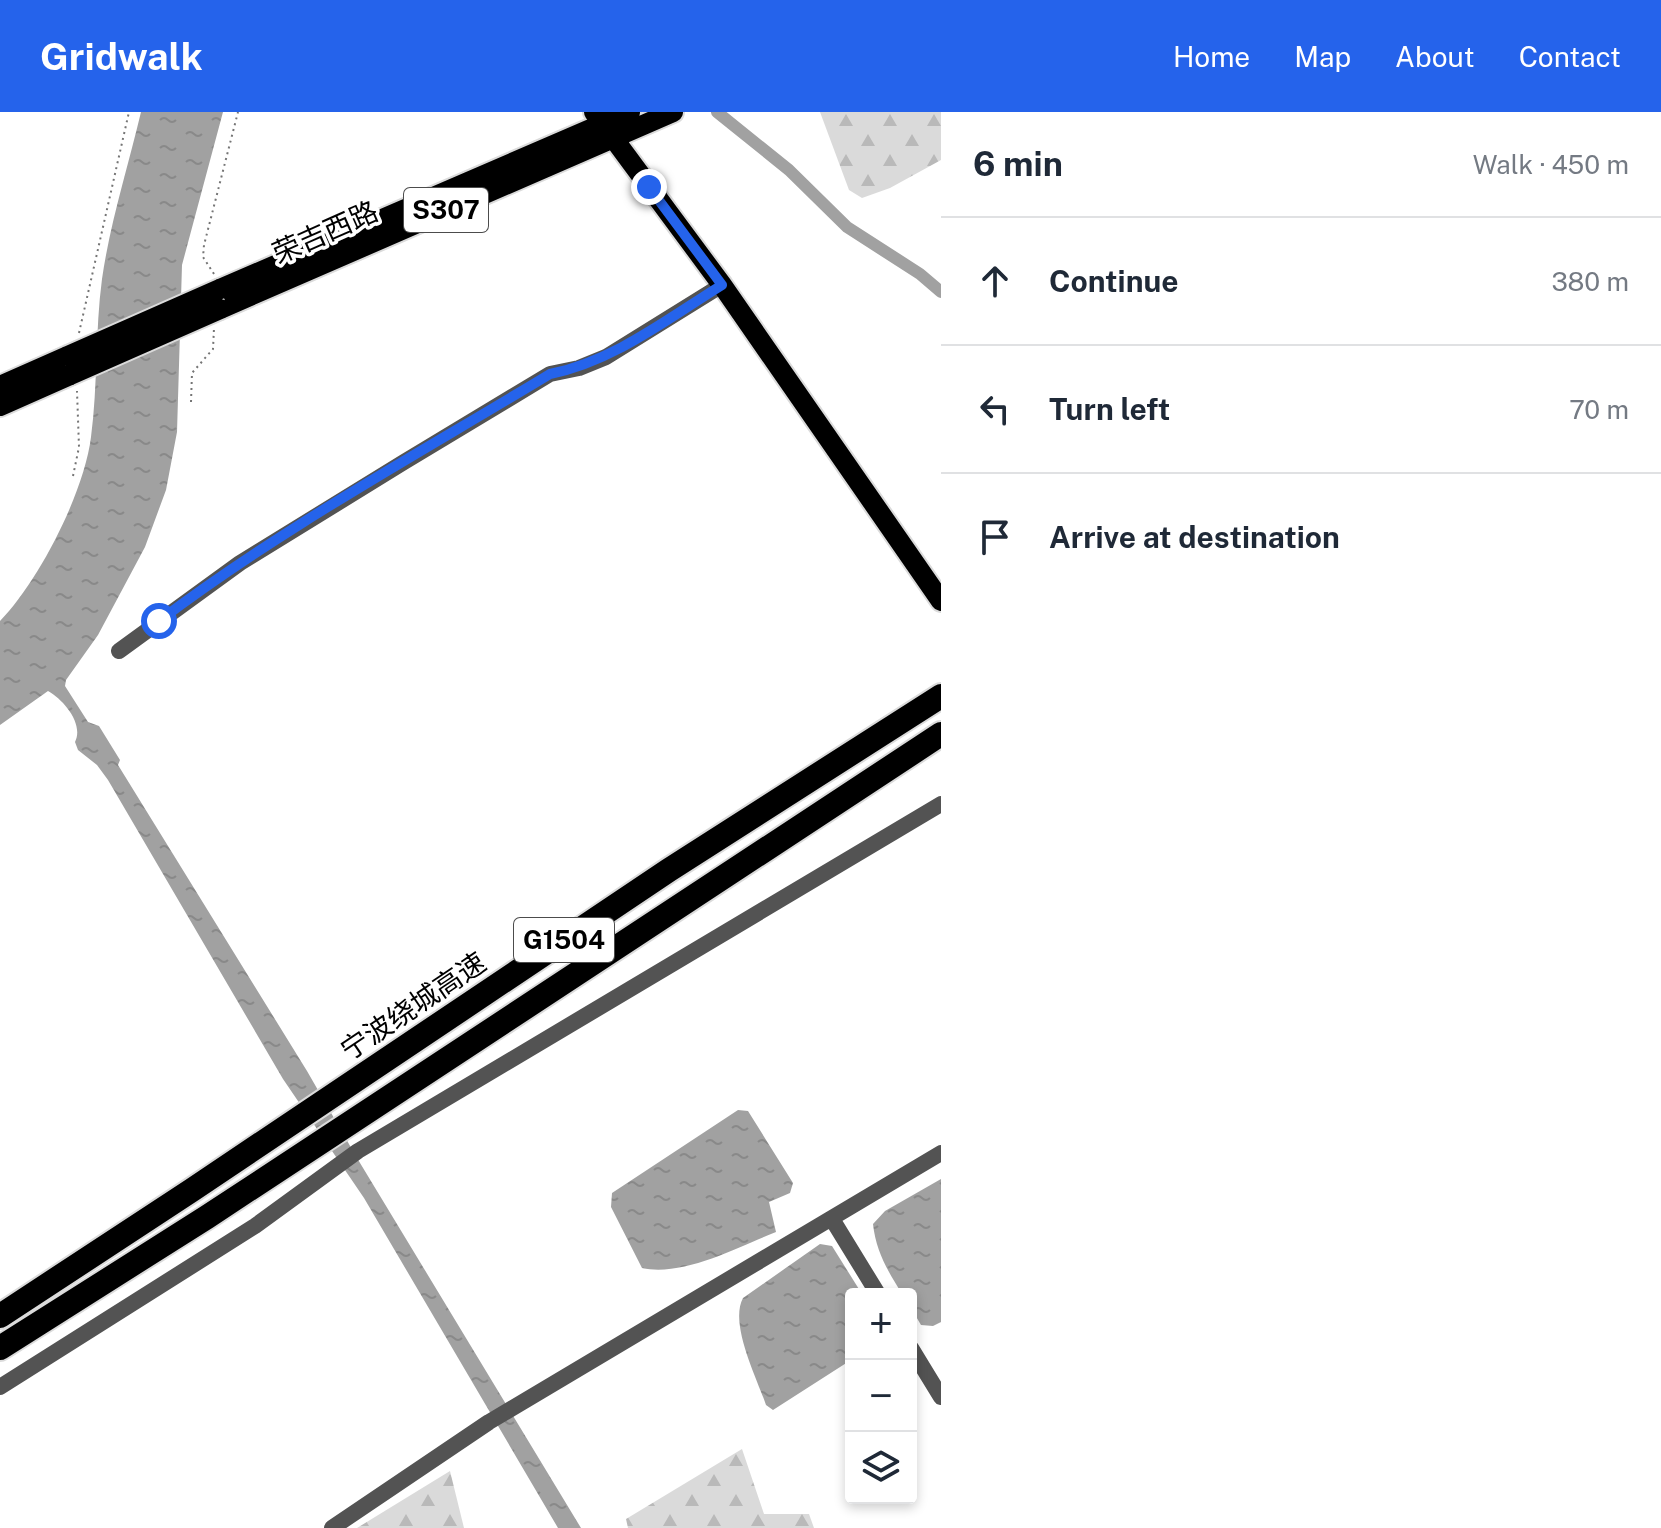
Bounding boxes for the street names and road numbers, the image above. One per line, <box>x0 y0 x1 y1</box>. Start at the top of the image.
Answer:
road number: S307 <box>404 188 488 232</box>
street label: 荣吉西路 <box>267 194 383 269</box>
road number: G1504 <box>514 918 614 962</box>
street label: 宁波绕城高速 <box>334 945 492 1066</box>

